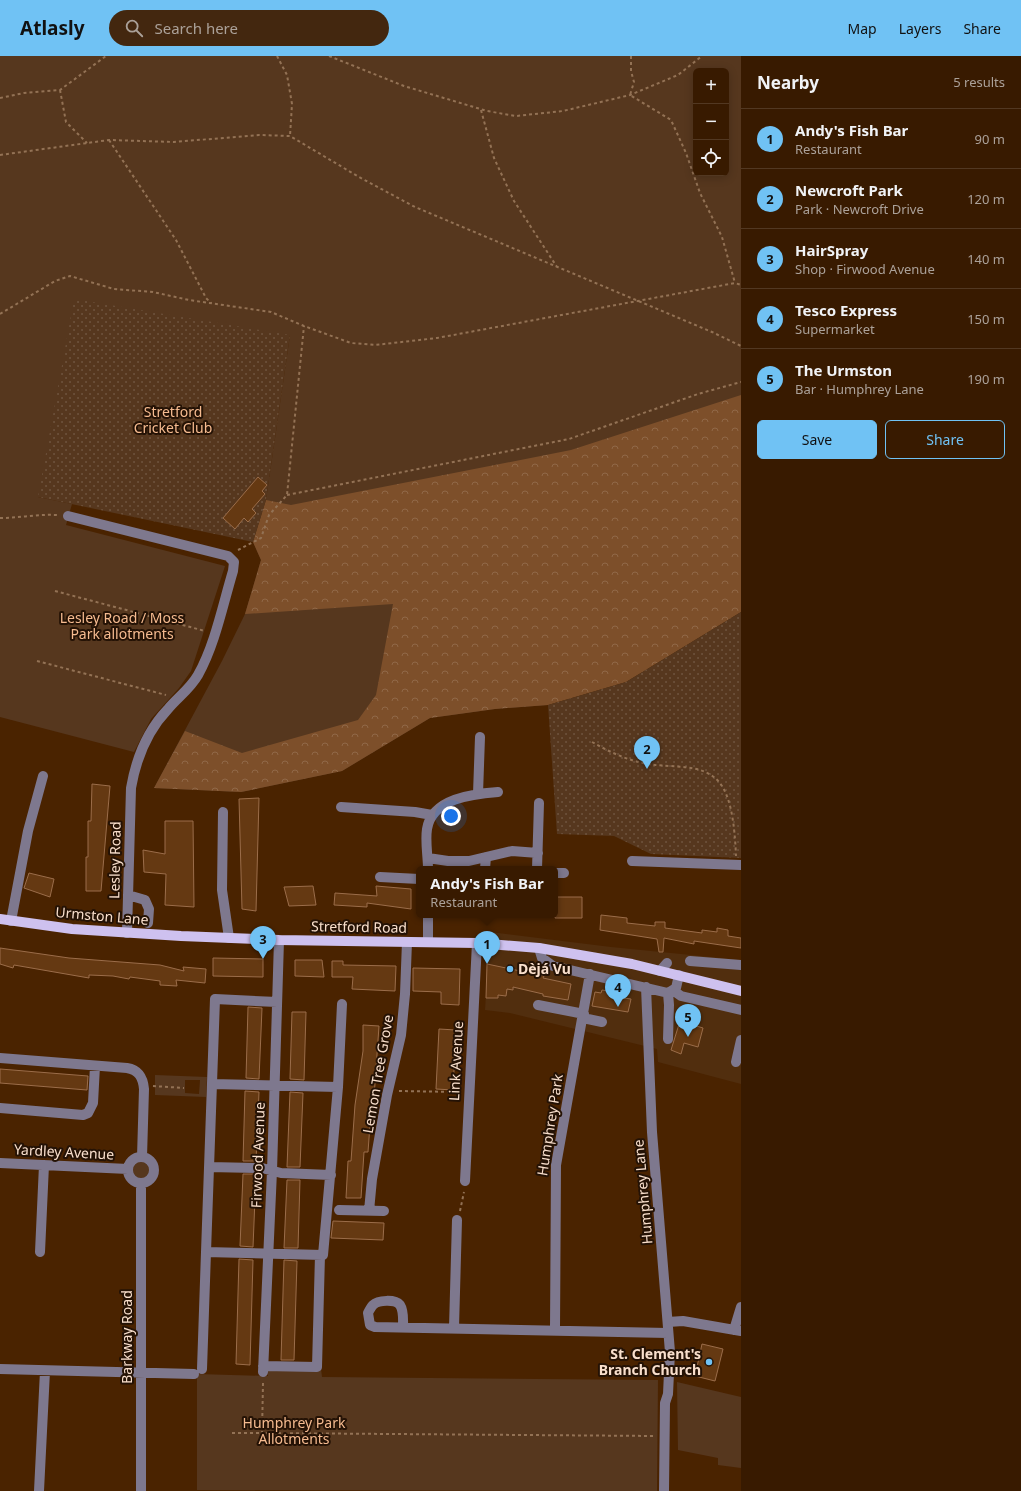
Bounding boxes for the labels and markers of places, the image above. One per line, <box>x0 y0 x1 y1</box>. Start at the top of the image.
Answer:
pin: 2 <box>634 736 660 769</box>
pin: 3 <box>250 926 276 959</box>
pin: 1 <box>474 931 500 964</box>
place label: Dèjá Vu <box>518 959 571 978</box>
marker: Dèjá Vu <box>505 964 515 974</box>
pin: 4 <box>605 974 631 1007</box>
pin: 5 <box>675 1004 701 1037</box>
place label: St. Clement's Branch Church <box>599 1344 701 1379</box>
marker: St. Clement's Branch Church <box>704 1357 714 1367</box>

